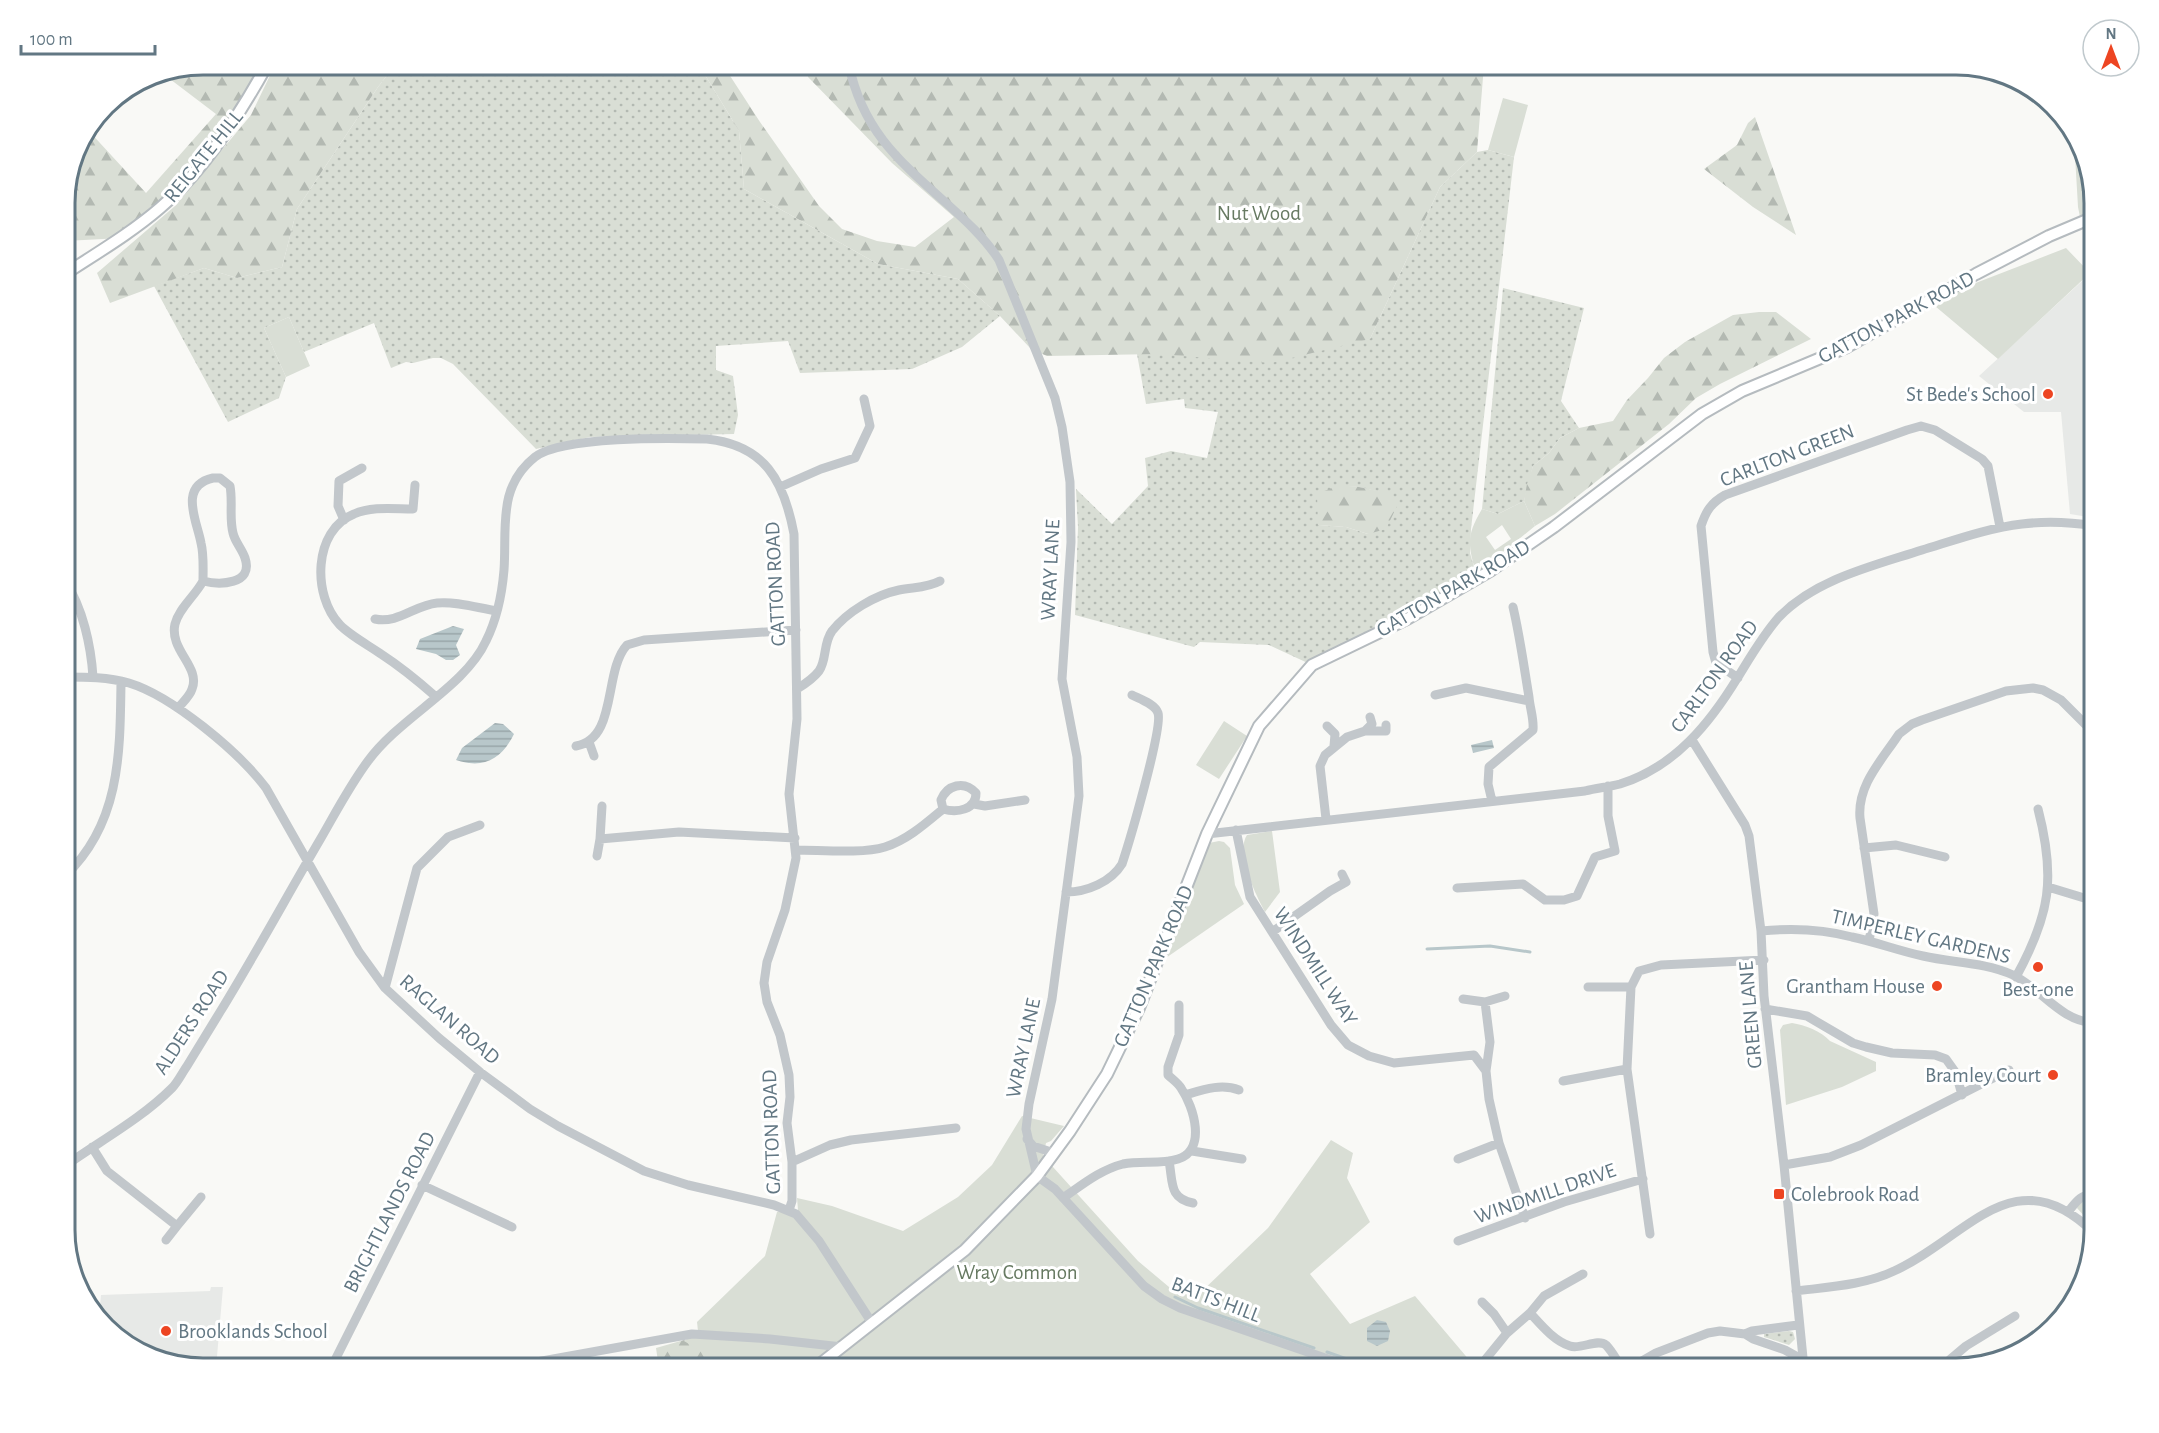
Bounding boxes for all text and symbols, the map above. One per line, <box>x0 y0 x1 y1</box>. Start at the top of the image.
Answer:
scale bar <box>21 18 154 56</box>
north arrow <box>2081 18 2141 78</box>
text: N <box>2105 26 2117 42</box>
text: 100 m <box>30 31 73 49</box>
street label: REIGATE HILL <box>160 106 247 206</box>
park label: Nut Wood <box>1217 203 1301 224</box>
street label: GATTON PARK ROAD <box>1815 267 1978 367</box>
place label: St Bede's School <box>1906 384 2036 405</box>
marker: St Bede's School <box>2041 387 2055 401</box>
street label: CARLTON GREEN <box>1717 420 1857 491</box>
street label: WRAY LANE <box>1037 519 1064 621</box>
street label: GATTON ROAD <box>762 521 789 647</box>
street label: GATTON PARK ROAD <box>1373 536 1534 641</box>
street label: CARLTON ROAD <box>1667 616 1762 736</box>
street label: GATTON PARK ROAD <box>1110 882 1197 1050</box>
street label: WINDMILL WAY <box>1270 904 1361 1029</box>
street label: TIMPERLEY GARDENS <box>1829 906 2012 967</box>
street label: GREEN LANE <box>1735 960 1766 1069</box>
marker: Best-one <box>2031 960 2045 974</box>
street label: ALDERS ROAD <box>150 966 233 1078</box>
street label: RAGLAN ROAD <box>396 970 504 1068</box>
place label: Grantham House <box>1786 976 1925 997</box>
marker: Grantham House <box>1930 979 1944 993</box>
place label: Best-one <box>2002 979 2074 1000</box>
street label: WRAY LANE <box>1003 996 1044 1100</box>
place label: Bramley Court <box>1925 1065 2041 1086</box>
marker: Bramley Court <box>2046 1068 2060 1082</box>
street label: GATTON ROAD <box>759 1069 784 1195</box>
street label: BRIGHTLANDS ROAD <box>340 1128 439 1296</box>
street label: WINDMILL DRIVE <box>1472 1159 1618 1227</box>
place label: Colebrook Road <box>1791 1184 1920 1205</box>
marker: Colebrook Road <box>1772 1187 1786 1201</box>
park label: Wray Common <box>956 1262 1078 1283</box>
street label: BATTS HILL <box>1168 1273 1263 1326</box>
place label: Brooklands School <box>178 1321 328 1342</box>
marker: Brooklands School <box>159 1324 173 1338</box>

